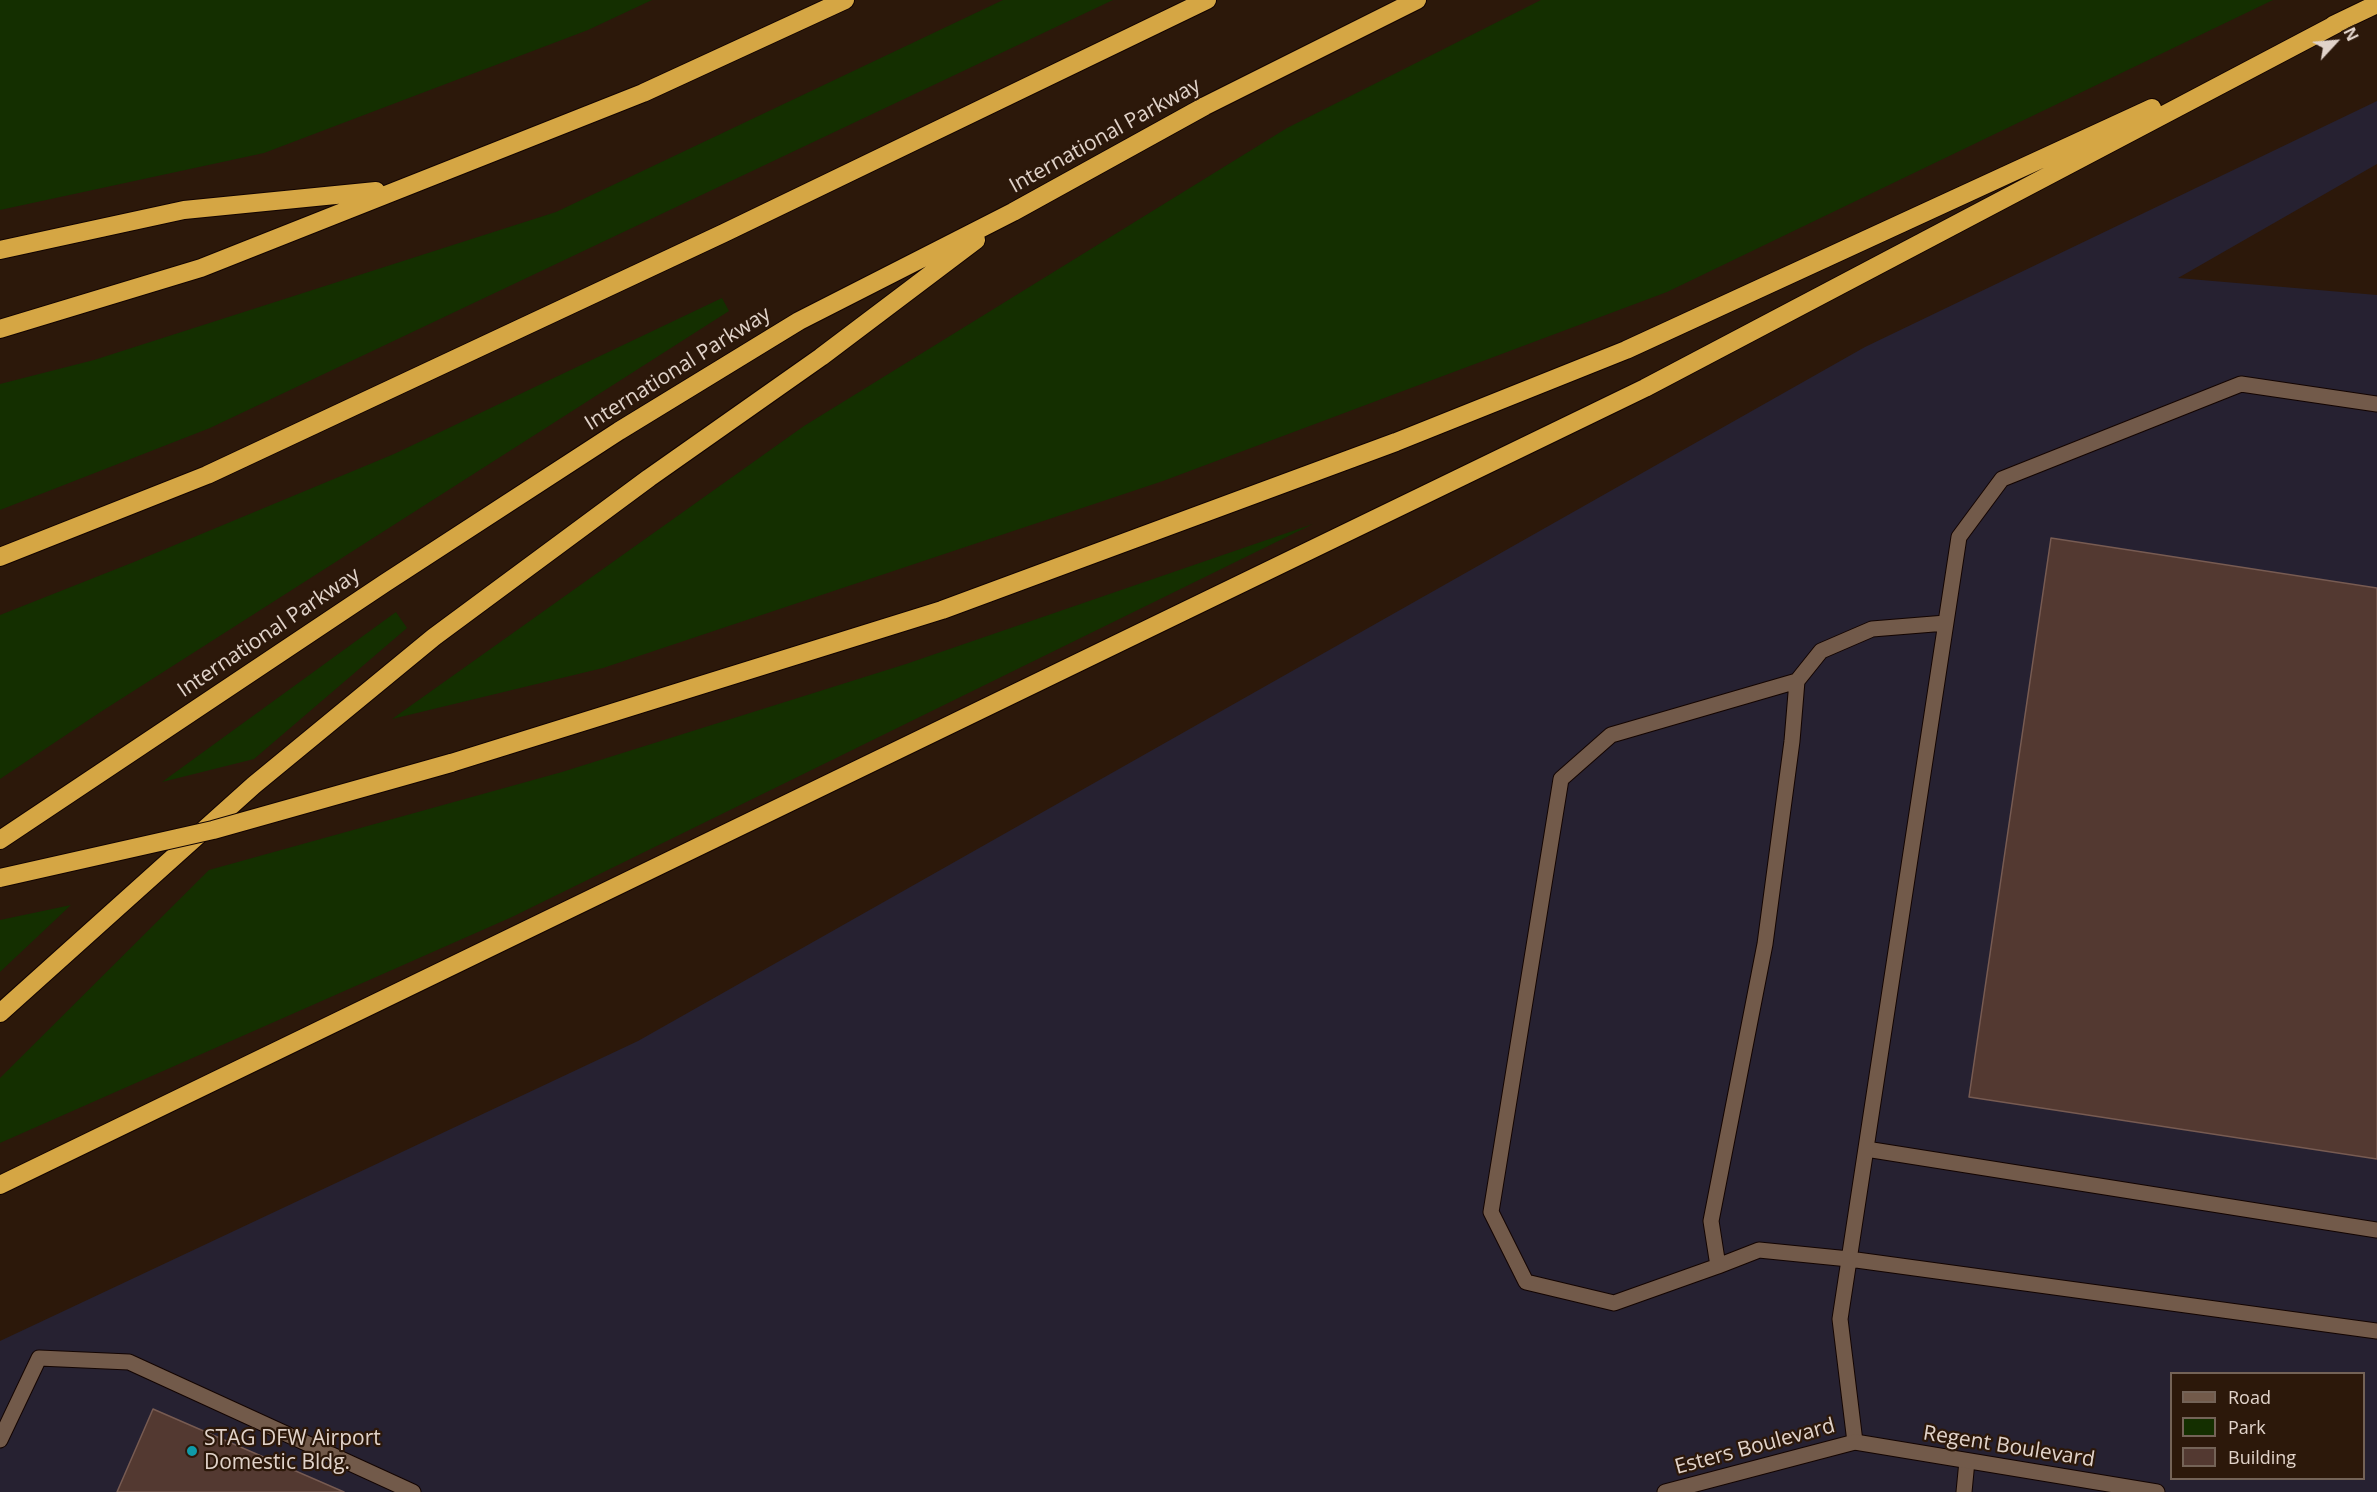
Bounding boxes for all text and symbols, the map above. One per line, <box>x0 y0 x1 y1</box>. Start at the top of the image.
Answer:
north arrow <box>2305 12 2365 72</box>
text: N <box>2338 23 2364 45</box>
street label: International Parkway <box>1005 73 1205 199</box>
street label: International Parkway <box>580 302 776 436</box>
street label: International Parkway <box>173 563 365 703</box>
legend <box>2170 1372 2365 1480</box>
text: Road <box>2228 1385 2271 1409</box>
street label: Esters Boulevard <box>1672 1414 1838 1480</box>
text: Park <box>2228 1415 2266 1439</box>
street label: Regent Boulevard <box>1921 1421 2097 1473</box>
place label: STAG DFW Airport Domestic Bldg. <box>204 1426 381 1476</box>
marker: STAG DFW Airport Domestic Bldg. <box>185 1444 199 1458</box>
text: Building <box>2228 1445 2296 1469</box>

